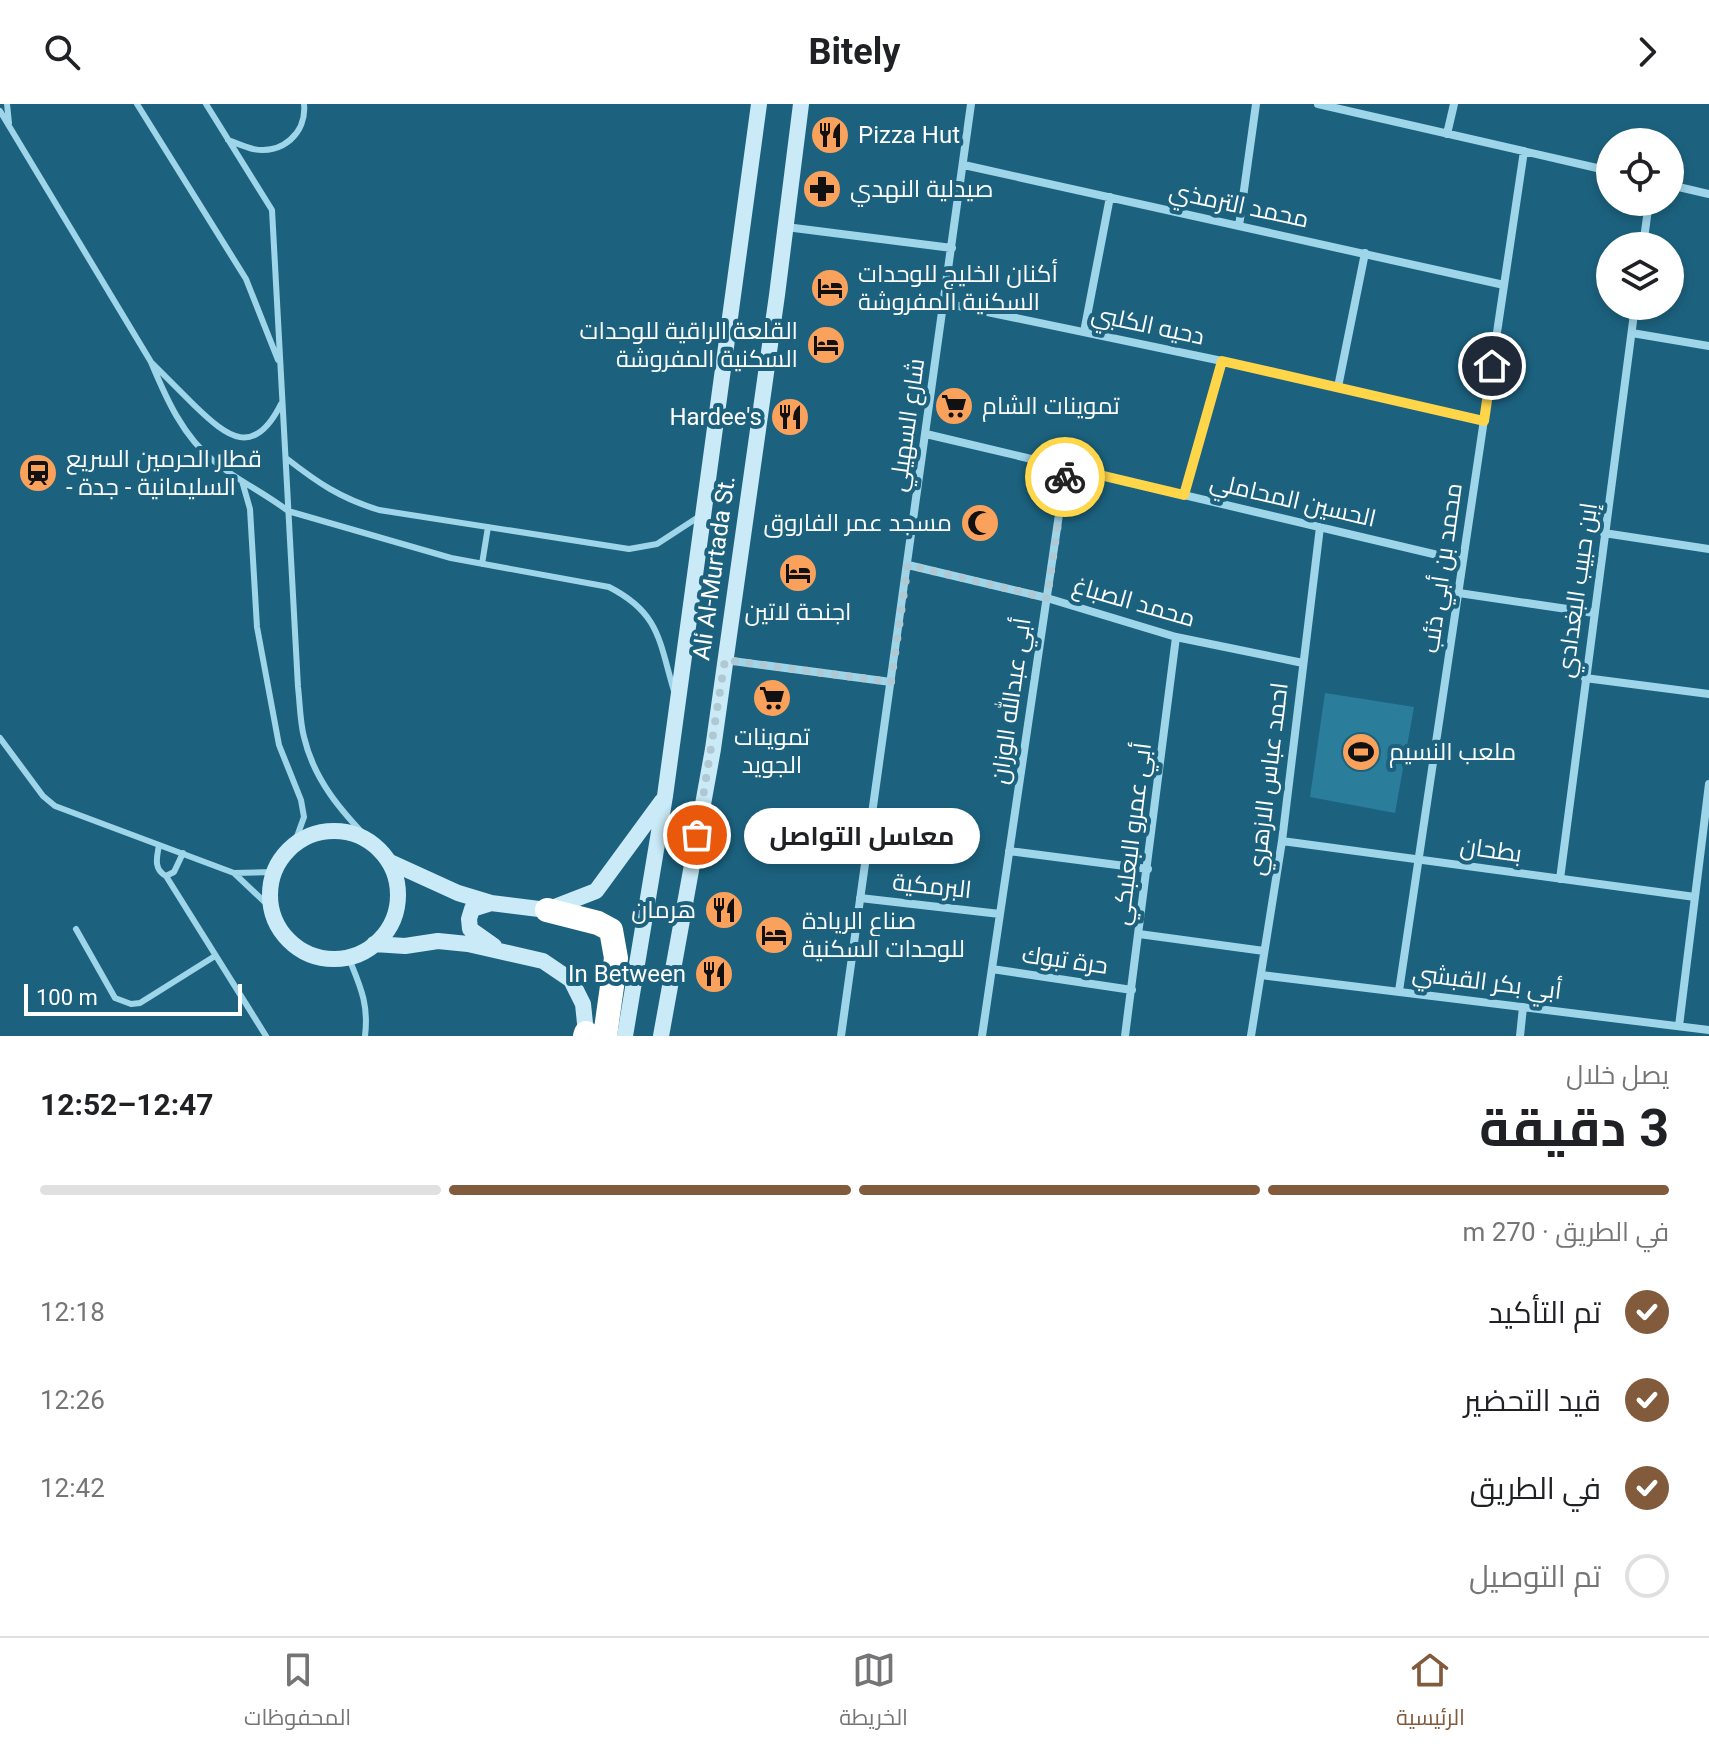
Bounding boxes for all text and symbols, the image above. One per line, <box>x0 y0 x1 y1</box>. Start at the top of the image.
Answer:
icon: search <box>40 30 84 74</box>
icon: forward <box>1625 30 1669 74</box>
text: Bitely <box>809 31 900 73</box>
restaurant icon: Pizza Hut <box>809 114 851 156</box>
place label: Pizza Hut <box>858 121 960 149</box>
map controls <box>1596 128 1684 320</box>
button: locate <box>1596 128 1684 216</box>
pharmacy icon: صيدلية النهدي <box>801 168 843 210</box>
place label: صيدلية النهدي <box>850 175 993 207</box>
street label: محمد الترمذي <box>1166 177 1311 237</box>
button: layers <box>1596 232 1684 320</box>
place label: أكنان الخليج للوحدات السكنية المفروشة <box>858 258 1058 316</box>
hotel icon: أكنان الخليج للوحدات السكنية المفروشة <box>809 267 851 309</box>
street label: دحيه الكلبي <box>1088 299 1207 356</box>
place label: القلعة الراقية للوحدات السكنية المفروشة <box>580 317 798 373</box>
hotel icon: القلعة الراقية للوحدات السكنية المفروشة <box>805 324 847 366</box>
pin <box>1458 332 1526 400</box>
icon: home <box>1470 344 1514 388</box>
street label: شارع السهيلي <box>884 357 935 494</box>
supermarket icon: تموينات الشام <box>933 385 975 427</box>
place label: تموينات الشام <box>982 392 1120 422</box>
restaurant icon: Hardee's <box>769 396 811 438</box>
place label: Hardee's <box>669 403 762 431</box>
courier <box>1025 437 1105 517</box>
place label: قطار الحرمين السريع - السليمانية - جدة <box>66 445 262 501</box>
station icon: قطار الحرمين السريع - السليمانية - جدة <box>17 452 59 494</box>
icon: bike <box>1043 455 1087 499</box>
street label: الحسين المحاملي <box>1206 467 1379 538</box>
street label: Ali Al-Murtada St. <box>687 474 741 662</box>
street label: محمد بن أبي ذئب <box>1414 481 1473 656</box>
street label: إبن حبيب البغدادي <box>1551 501 1607 680</box>
mosque icon: مسجد عمر الفاروق <box>959 502 1001 544</box>
place label: مسجد عمر الفاروق <box>764 509 952 538</box>
hotel icon: اجنحة لاتين <box>777 552 819 594</box>
street label: محمد الصباغ <box>1069 571 1198 635</box>
place label: اجنحة لاتين <box>745 598 851 626</box>
street label: أبي عبدالله الوزان <box>983 616 1041 787</box>
supermarket icon: تموينات الجويد <box>751 677 793 719</box>
street label: احمد عباس الازهري <box>1242 681 1298 878</box>
place label: تموينات الجويد <box>734 723 811 779</box>
sports icon: ملعب النسيم <box>1340 731 1382 773</box>
place label: ملعب النسيم <box>1389 738 1516 768</box>
street label: أبي عمرو البعلبكي <box>1105 741 1162 927</box>
pin <box>663 801 731 869</box>
callout: معاسل التواصل <box>745 807 981 863</box>
icon: bag <box>675 813 719 857</box>
text: معاسل التواصل <box>769 821 955 851</box>
street label: بطحان <box>1458 832 1524 868</box>
street label: البرمكية <box>891 868 973 904</box>
restaurant icon: هرمان <box>703 889 745 931</box>
place label: هرمان <box>631 896 696 924</box>
place label: صناع الريادة للوحدات السكنية <box>802 907 965 963</box>
hotel icon: صناع الريادة للوحدات السكنية <box>753 914 795 956</box>
street label: حرة تبوك <box>1020 940 1110 980</box>
restaurant icon: In Between <box>693 953 735 995</box>
street label: أبي بكر القبشي <box>1410 957 1564 1010</box>
place label: In Between <box>568 960 686 988</box>
scale bar <box>24 980 242 1016</box>
text: 100 m <box>36 985 98 1010</box>
text: يصل خلال <box>1566 1060 1669 1090</box>
text: 12:47–12:52 <box>40 1087 214 1122</box>
text: 3 دقيقة <box>1479 1098 1669 1159</box>
text: في الطريق · 270 m <box>1462 1217 1669 1247</box>
icon: check <box>1625 1290 1669 1334</box>
text: تم التأكيد <box>1488 1295 1601 1330</box>
text: 12:18 <box>40 1297 105 1327</box>
icon: check <box>1625 1378 1669 1422</box>
text: قيد التحضير <box>1464 1383 1601 1418</box>
text: 12:26 <box>40 1385 105 1415</box>
icon: check <box>1625 1466 1669 1510</box>
text: في الطريق <box>1470 1471 1601 1506</box>
text: 12:42 <box>40 1473 105 1503</box>
text: تم التوصيل <box>1469 1559 1601 1594</box>
tab: المحفوظات <box>244 1648 351 1738</box>
tab: الخريطة <box>839 1648 908 1738</box>
tab: الرئيسية <box>1396 1648 1465 1738</box>

